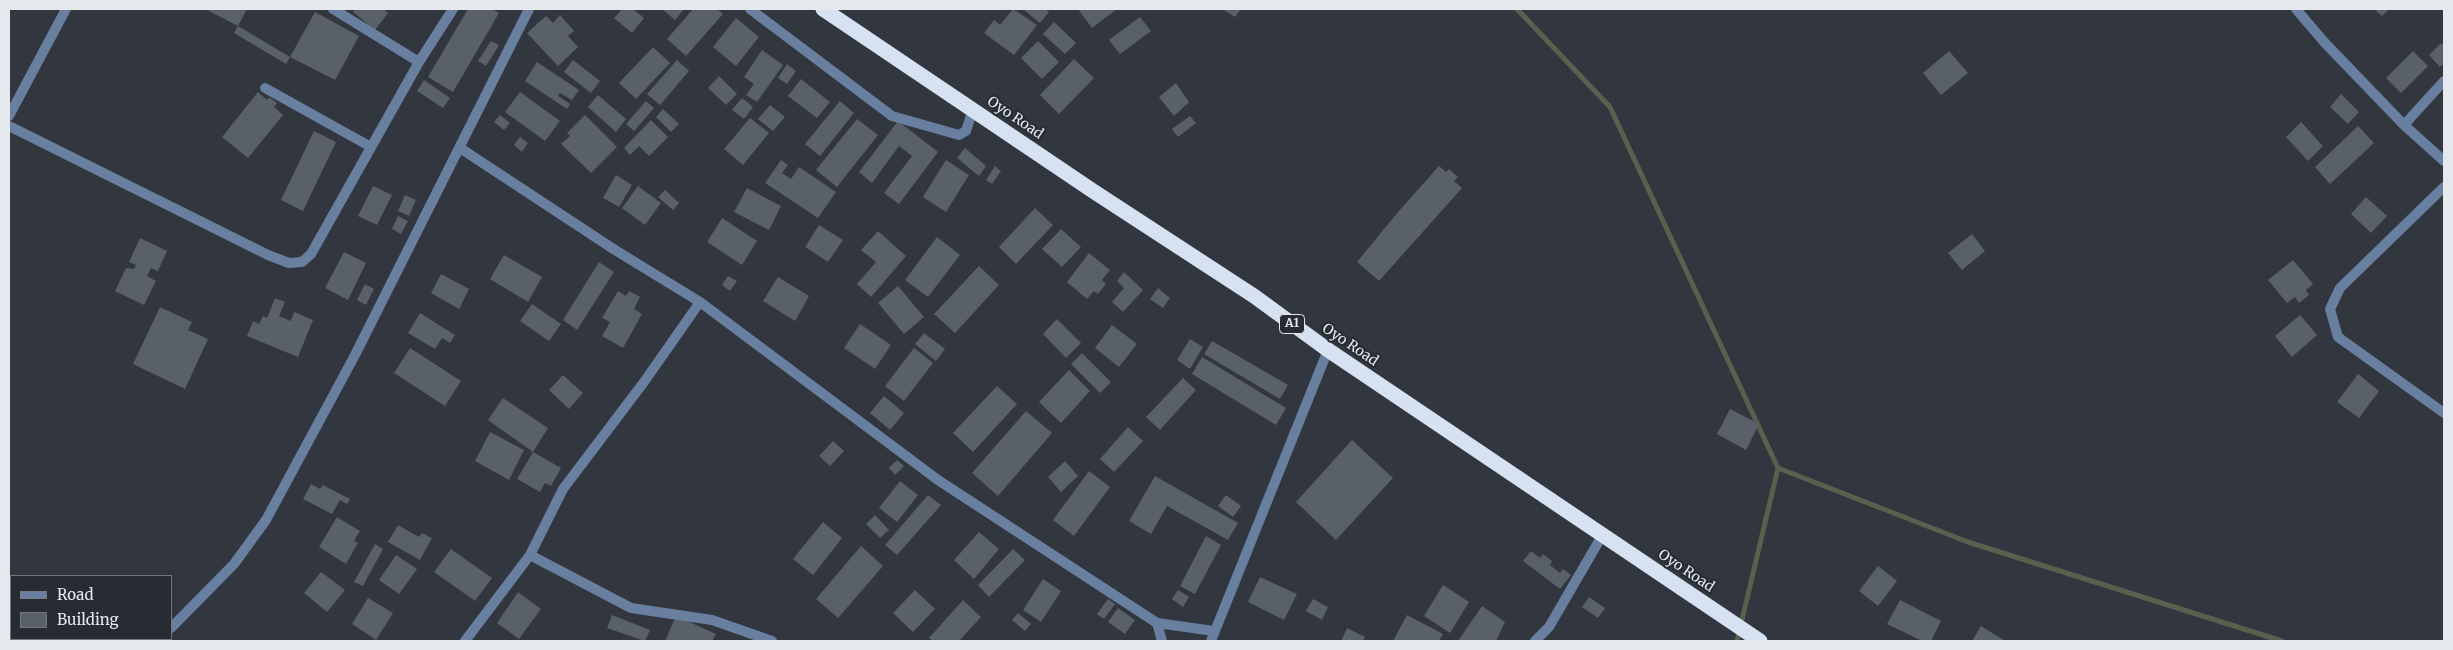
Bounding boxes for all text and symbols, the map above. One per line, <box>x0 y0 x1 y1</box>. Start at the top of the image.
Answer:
street label: Oyo Road <box>984 93 1046 143</box>
road number: A1 <box>1280 314 1304 334</box>
street label: Oyo Road <box>1319 320 1381 370</box>
street label: Oyo Road <box>1655 546 1717 596</box>
legend <box>10 575 172 640</box>
text: Road <box>57 585 93 604</box>
text: Building <box>57 610 119 629</box>

